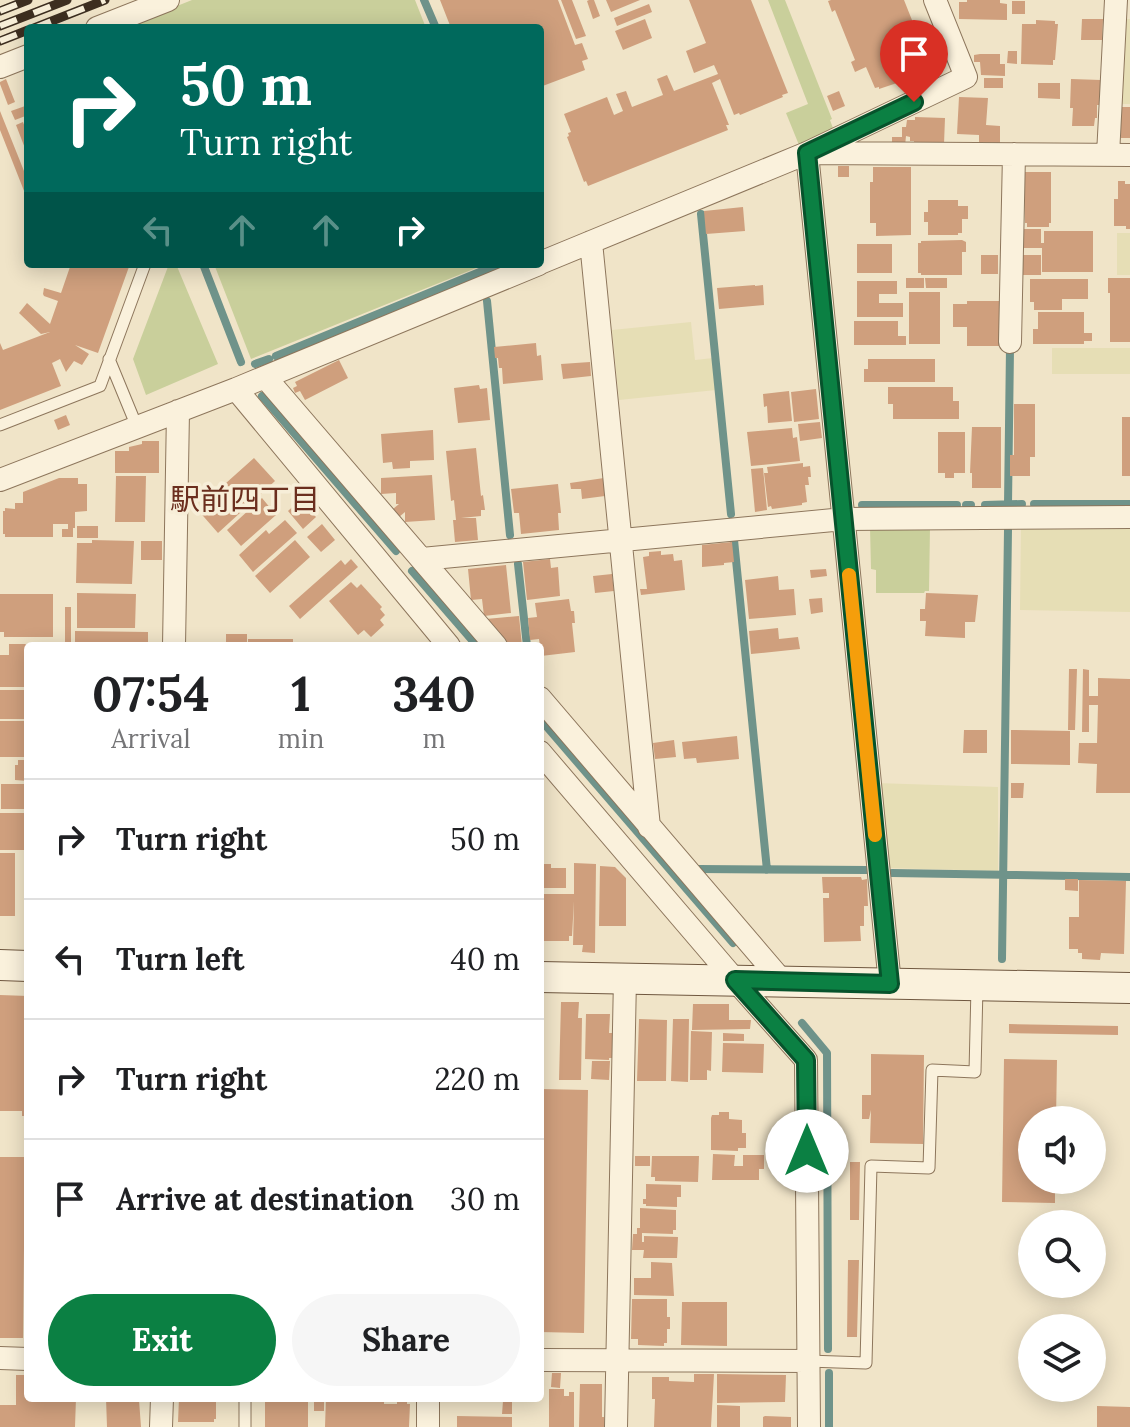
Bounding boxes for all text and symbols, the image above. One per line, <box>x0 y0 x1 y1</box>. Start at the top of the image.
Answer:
pin <box>880 20 948 102</box>
icon: arrive <box>892 32 936 76</box>
text: 50 m <box>180 49 312 120</box>
icon: right <box>48 56 152 160</box>
text: Turn right <box>180 119 353 165</box>
icon: left <box>136 208 180 252</box>
icon: ahead <box>220 208 264 252</box>
icon: ahead <box>304 208 348 252</box>
icon: right <box>388 208 432 252</box>
district label: 駅前四丁目 <box>170 480 320 518</box>
text: 07:54 <box>92 663 210 724</box>
text: 1 <box>291 663 311 724</box>
text: 340 <box>392 663 476 724</box>
text: Arrival <box>111 722 191 755</box>
text: min <box>278 722 324 755</box>
text: m <box>422 722 446 755</box>
icon: right <box>48 817 92 861</box>
text: Turn right <box>116 820 267 858</box>
text: 50 m <box>450 820 520 858</box>
icon: left <box>48 937 92 981</box>
text: Turn left <box>116 940 244 978</box>
text: 40 m <box>450 940 520 978</box>
icon: right <box>48 1057 92 1101</box>
text: Turn right <box>116 1060 267 1098</box>
text: 220 m <box>434 1060 520 1098</box>
map controls <box>1018 1106 1106 1402</box>
button: sound <box>1018 1106 1106 1194</box>
position arrow <box>765 1109 849 1193</box>
icon: arrive <box>48 1177 92 1221</box>
text: Arrive at destination <box>116 1180 414 1218</box>
text: 30 m <box>450 1180 520 1218</box>
button: search <box>1018 1210 1106 1298</box>
button: Exit <box>48 1294 276 1386</box>
button: Share <box>292 1294 520 1386</box>
button: layers <box>1018 1314 1106 1402</box>

